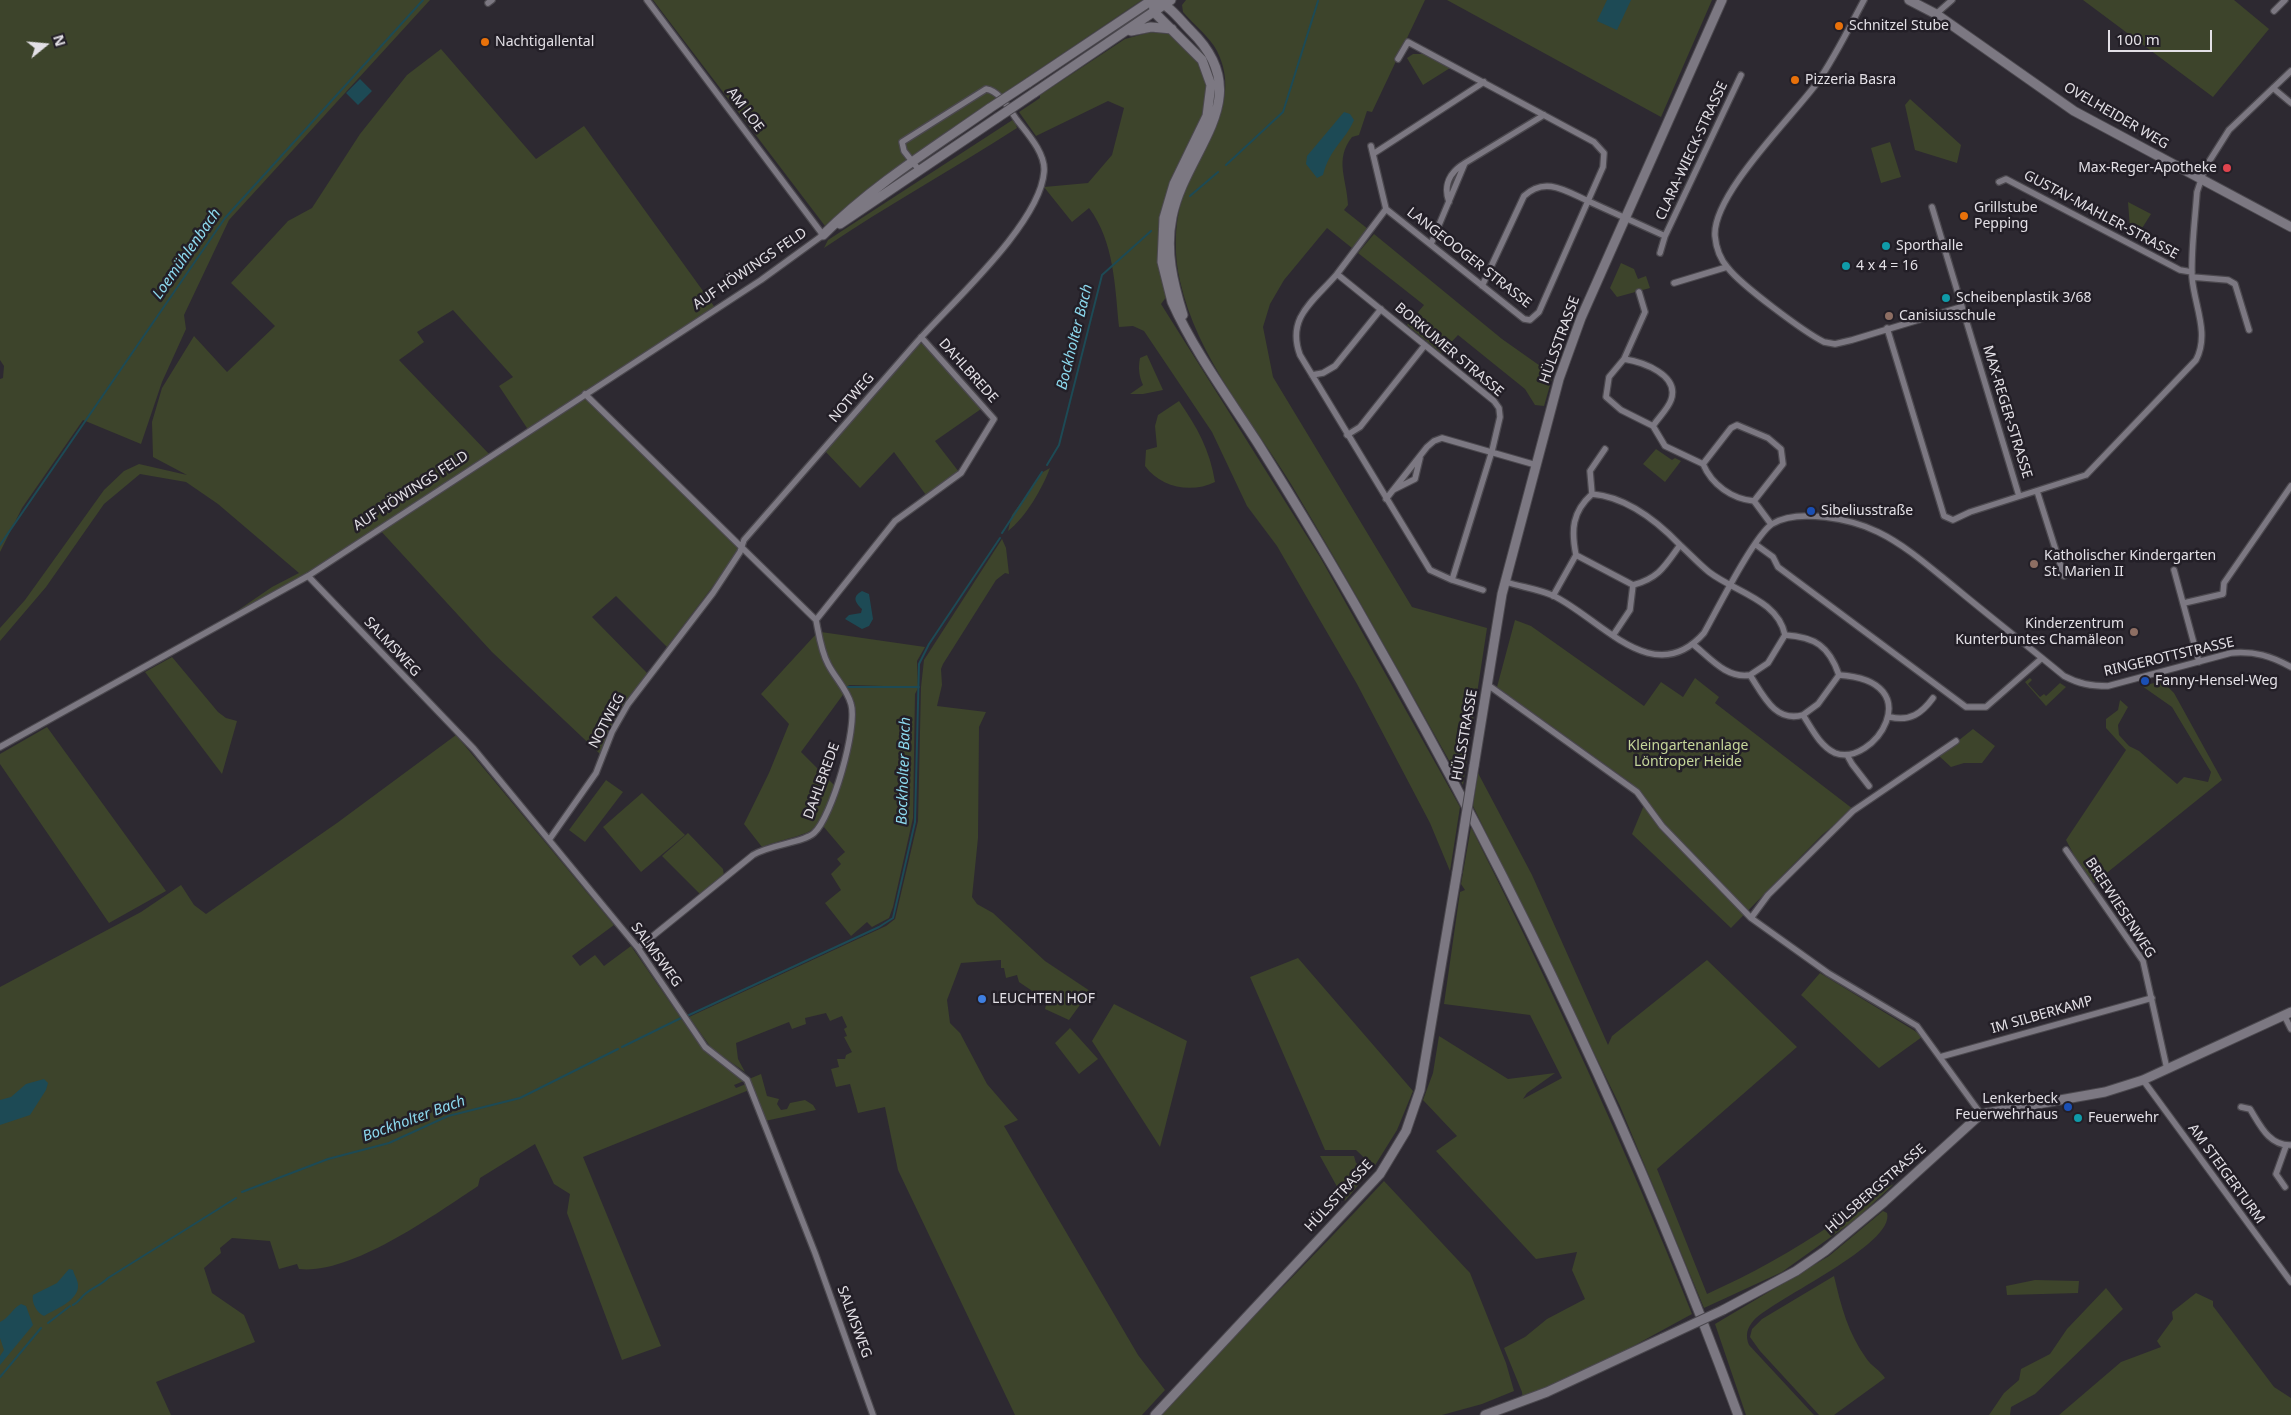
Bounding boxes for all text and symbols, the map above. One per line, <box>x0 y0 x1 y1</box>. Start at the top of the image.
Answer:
place label: Schnitzel Stube <box>1849 18 1949 34</box>
north arrow <box>20 20 70 70</box>
marker: Schnitzel Stube <box>1833 20 1845 32</box>
scale bar <box>2111 20 2215 52</box>
text: 100 m <box>2116 29 2160 49</box>
text: N <box>49 32 71 49</box>
place label: Nachtigallental <box>495 34 594 50</box>
marker: Nachtigallental <box>479 36 491 48</box>
place label: Pizzeria Basra <box>1805 72 1896 88</box>
marker: Pizzeria Basra <box>1789 74 1801 86</box>
street label: CLARA-WIECK-STRASSE <box>1652 79 1732 223</box>
street label: OVELHEIDER WEG <box>2060 79 2172 153</box>
street label: AM LOE <box>723 85 767 135</box>
place label: Max-Reger-Apotheke <box>2078 160 2217 176</box>
marker: Max-Reger-Apotheke <box>2221 162 2233 174</box>
street label: GUSTAV-MAHLER-STRASSE <box>2021 167 2181 263</box>
place label: Grillstube Pepping <box>1974 200 2038 232</box>
street label: LANGEOOGER STRASSE <box>1403 204 1535 312</box>
water label: Loemühlenbach <box>149 205 225 303</box>
marker: Grillstube Pepping <box>1958 210 1970 222</box>
street label: AUF HÖWINGS FELD <box>690 225 810 313</box>
place label: Sporthalle <box>1896 238 1963 254</box>
marker: Sporthalle <box>1880 240 1892 252</box>
place label: 4 x 4 = 16 <box>1856 258 1918 274</box>
marker: 4 x 4 = 16 <box>1840 260 1852 272</box>
water label: Bockholter Bach <box>1053 282 1097 392</box>
place label: Scheibenplastik 3/68 <box>1956 290 2092 306</box>
marker: Scheibenplastik 3/68 <box>1940 292 1952 304</box>
street label: HÜLSSTRASSE <box>1536 294 1584 386</box>
street label: BORKUMER STRASSE <box>1391 300 1507 400</box>
place label: Canisiusschule <box>1899 308 1996 324</box>
marker: Canisiusschule <box>1883 310 1895 322</box>
street label: DAHLBREDE <box>935 336 1001 406</box>
street label: MAX-REGER-STRASSE <box>1979 343 2035 481</box>
street label: NOTWEG <box>826 370 878 426</box>
street label: AUF HÖWINGS FELD <box>350 448 472 534</box>
place label: Sibeliusstraße <box>1821 503 1913 519</box>
marker: Sibeliusstraße <box>1805 505 1817 517</box>
place label: Katholischer Kindergarten St. Marien II <box>2044 548 2216 580</box>
marker: Katholischer Kindergarten St. Marien II <box>2028 558 2040 570</box>
street label: SALMSWEG <box>360 614 424 680</box>
place label: Kinderzentrum Kunterbuntes Chamäleon <box>1955 616 2124 648</box>
marker: Kinderzentrum Kunterbuntes Chamäleon <box>2128 626 2140 638</box>
street label: RINGEROTTSTRASSE <box>2102 634 2236 680</box>
place label: Fanny-Hensel-Weg <box>2155 673 2278 689</box>
marker: Fanny-Hensel-Weg <box>2139 675 2151 687</box>
street label: HÜLSSTRASSE <box>1449 688 1481 782</box>
street label: NOTWEG <box>586 691 628 751</box>
water label: Bockholter Bach <box>893 717 915 825</box>
park label: Kleingartenanlage Löntroper Heide <box>1628 738 1748 770</box>
street label: DAHLBREDE <box>800 740 844 822</box>
street label: BREEWIESENWEG <box>2081 855 2159 961</box>
street label: SALMSWEG <box>627 920 685 990</box>
place label: LEUCHTEN HOF <box>992 991 1095 1007</box>
street label: IM SILBERKAMP <box>1989 992 2095 1038</box>
marker: LEUCHTEN HOF <box>976 993 988 1005</box>
place label: Lenkerbeck Feuerwehrhaus <box>1955 1091 2058 1124</box>
water label: Bockholter Bach <box>360 1092 468 1146</box>
marker: Lenkerbeck Feuerwehrhaus <box>2062 1101 2074 1113</box>
place label: Feuerwehr <box>2088 1110 2159 1126</box>
marker: Feuerwehr <box>2072 1112 2084 1124</box>
street label: AM STEIGERTURM <box>2184 1121 2268 1227</box>
street label: HÜLSBERGSTRASSE <box>1822 1141 1930 1237</box>
street label: HÜLSSTRASSE <box>1302 1157 1376 1235</box>
street label: SALMSWEG <box>833 1284 875 1360</box>

